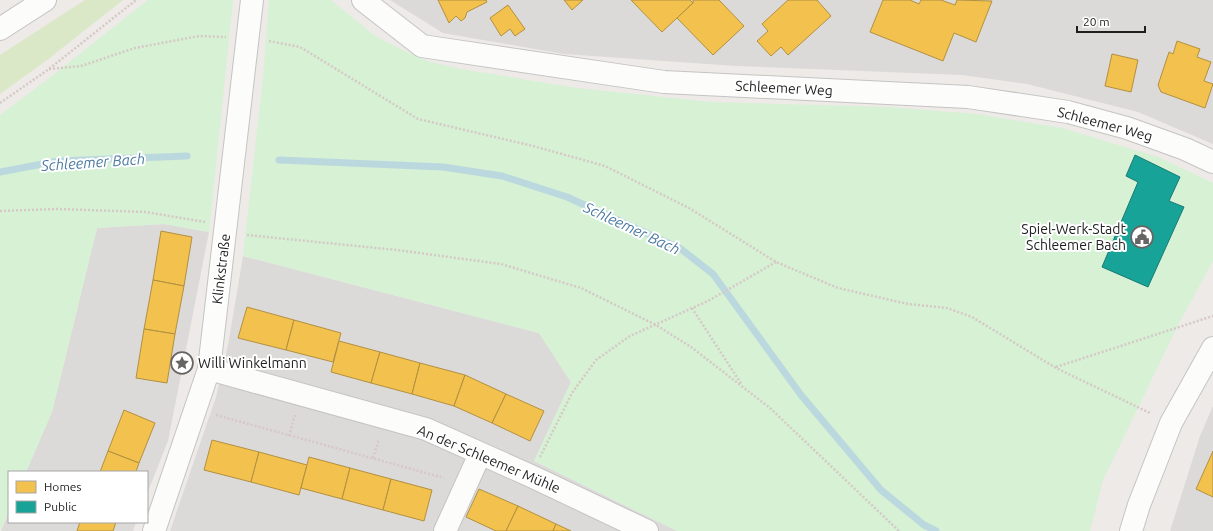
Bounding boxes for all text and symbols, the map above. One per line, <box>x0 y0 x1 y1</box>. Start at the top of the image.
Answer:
scale bar <box>1077 8 1145 34</box>
text: 20 m <box>1083 15 1110 28</box>
street label: Schleemer Weg <box>735 77 833 99</box>
street label: Schleemer Weg <box>1056 104 1154 144</box>
water label: Schleemer Bach <box>40 150 145 174</box>
water label: Schleemer Bach <box>580 198 683 258</box>
place label: Spiel-Werk-Stadt Schleemer Bach <box>1021 221 1126 253</box>
public building icon: Spiel-Werk-Stadt Schleemer Bach <box>1129 224 1155 250</box>
street label: Klinkstraße <box>209 233 233 305</box>
place icon: Willi Winkelmann <box>169 350 195 376</box>
place label: Willi Winkelmann <box>198 355 307 371</box>
street label: An der Schleemer Mühle <box>415 422 563 496</box>
legend <box>8 471 148 523</box>
text: Homes <box>44 480 82 493</box>
text: Public <box>44 500 77 513</box>

